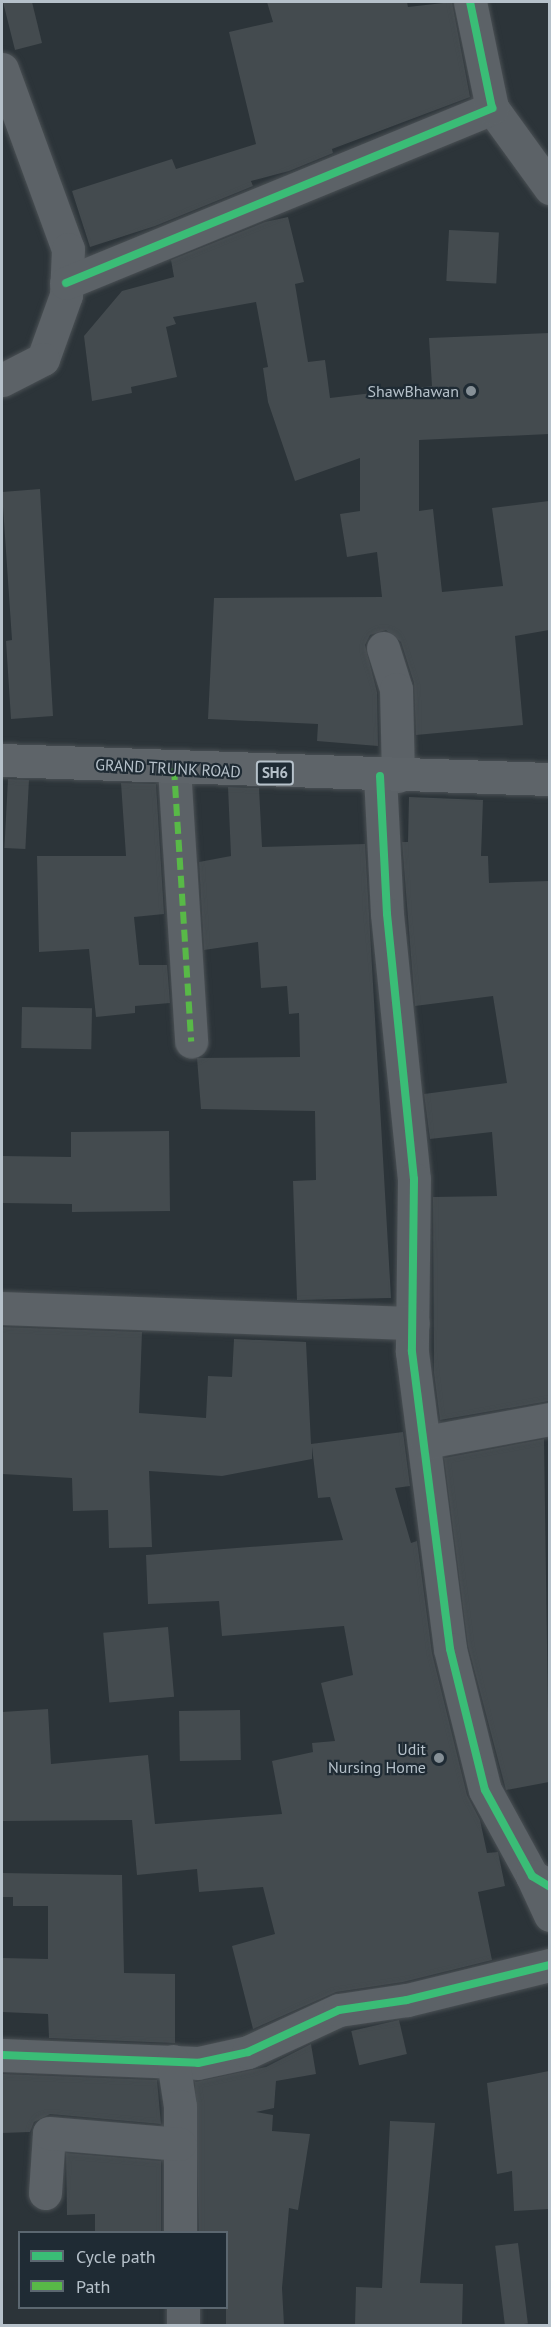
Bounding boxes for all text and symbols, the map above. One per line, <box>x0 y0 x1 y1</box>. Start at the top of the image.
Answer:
place label: ShawBhawan <box>368 381 459 401</box>
marker: ShawBhawan <box>464 384 478 398</box>
street label: GRAND TRUNK ROAD <box>94 755 242 781</box>
road number: SH6 <box>256 761 294 785</box>
place label: Udit Nursing Home <box>328 1739 426 1777</box>
marker: Udit Nursing Home <box>430 1749 448 1767</box>
legend <box>18 2231 228 2309</box>
text: Cycle path <box>76 2245 156 2268</box>
text: Path <box>76 2275 110 2298</box>

